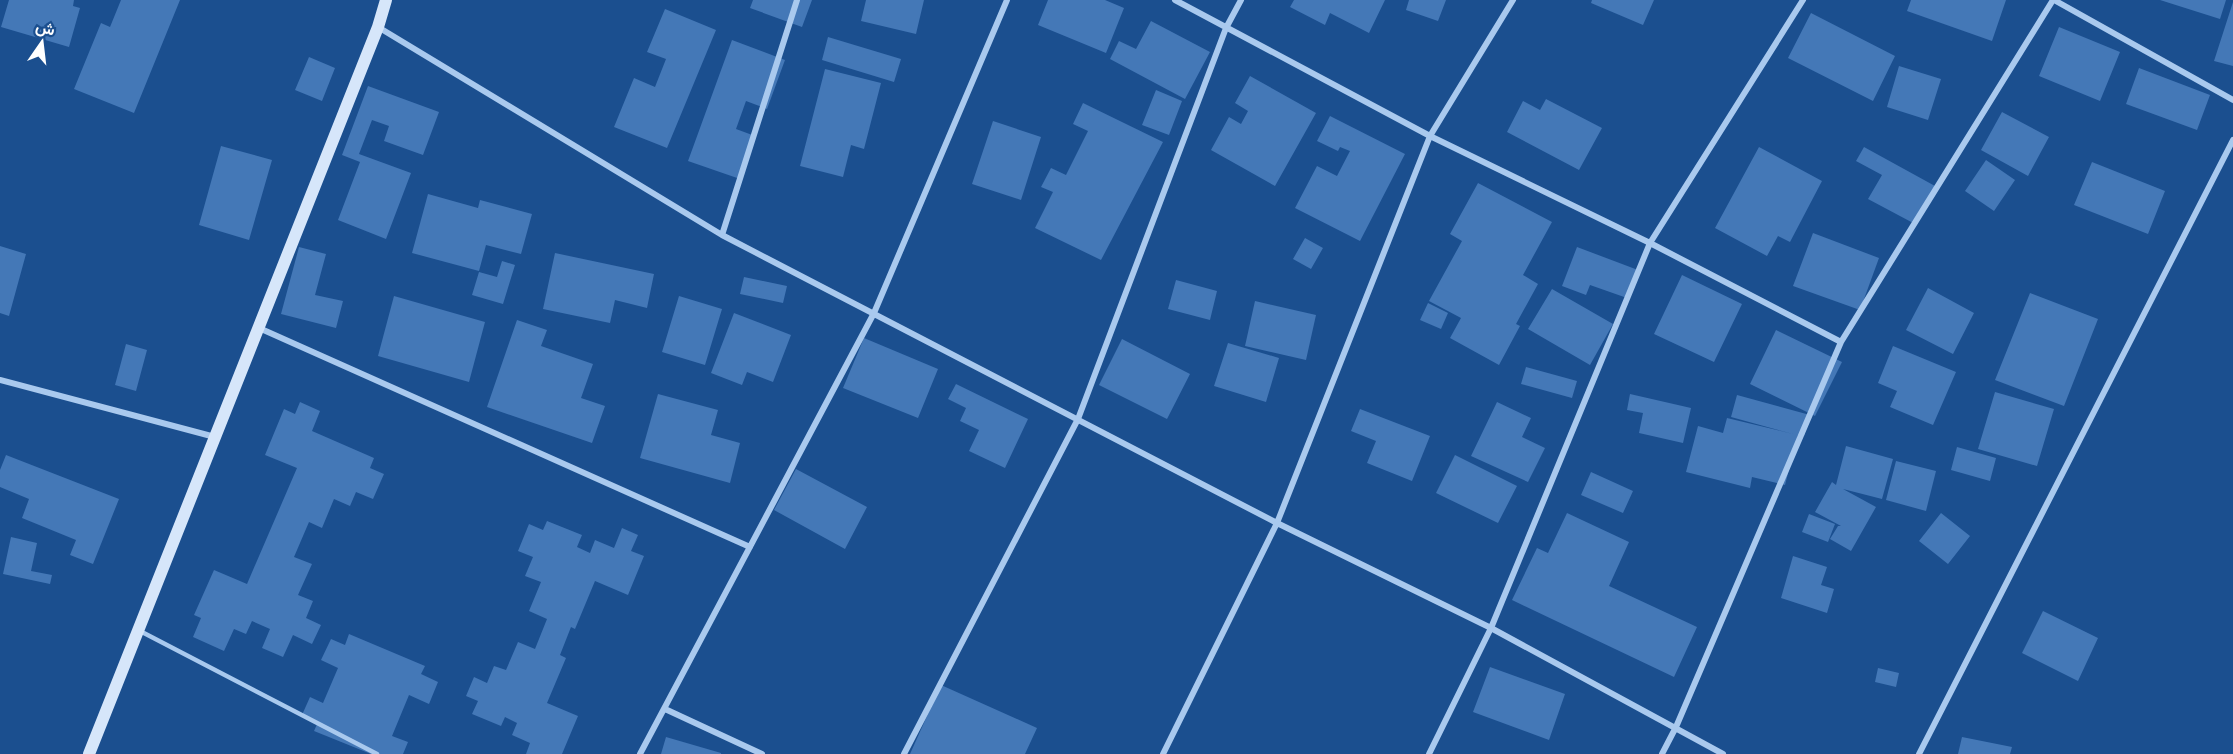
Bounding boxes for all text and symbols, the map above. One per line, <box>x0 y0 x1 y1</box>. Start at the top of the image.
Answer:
north arrow <box>12 12 72 72</box>
text: ش <box>34 17 57 40</box>

